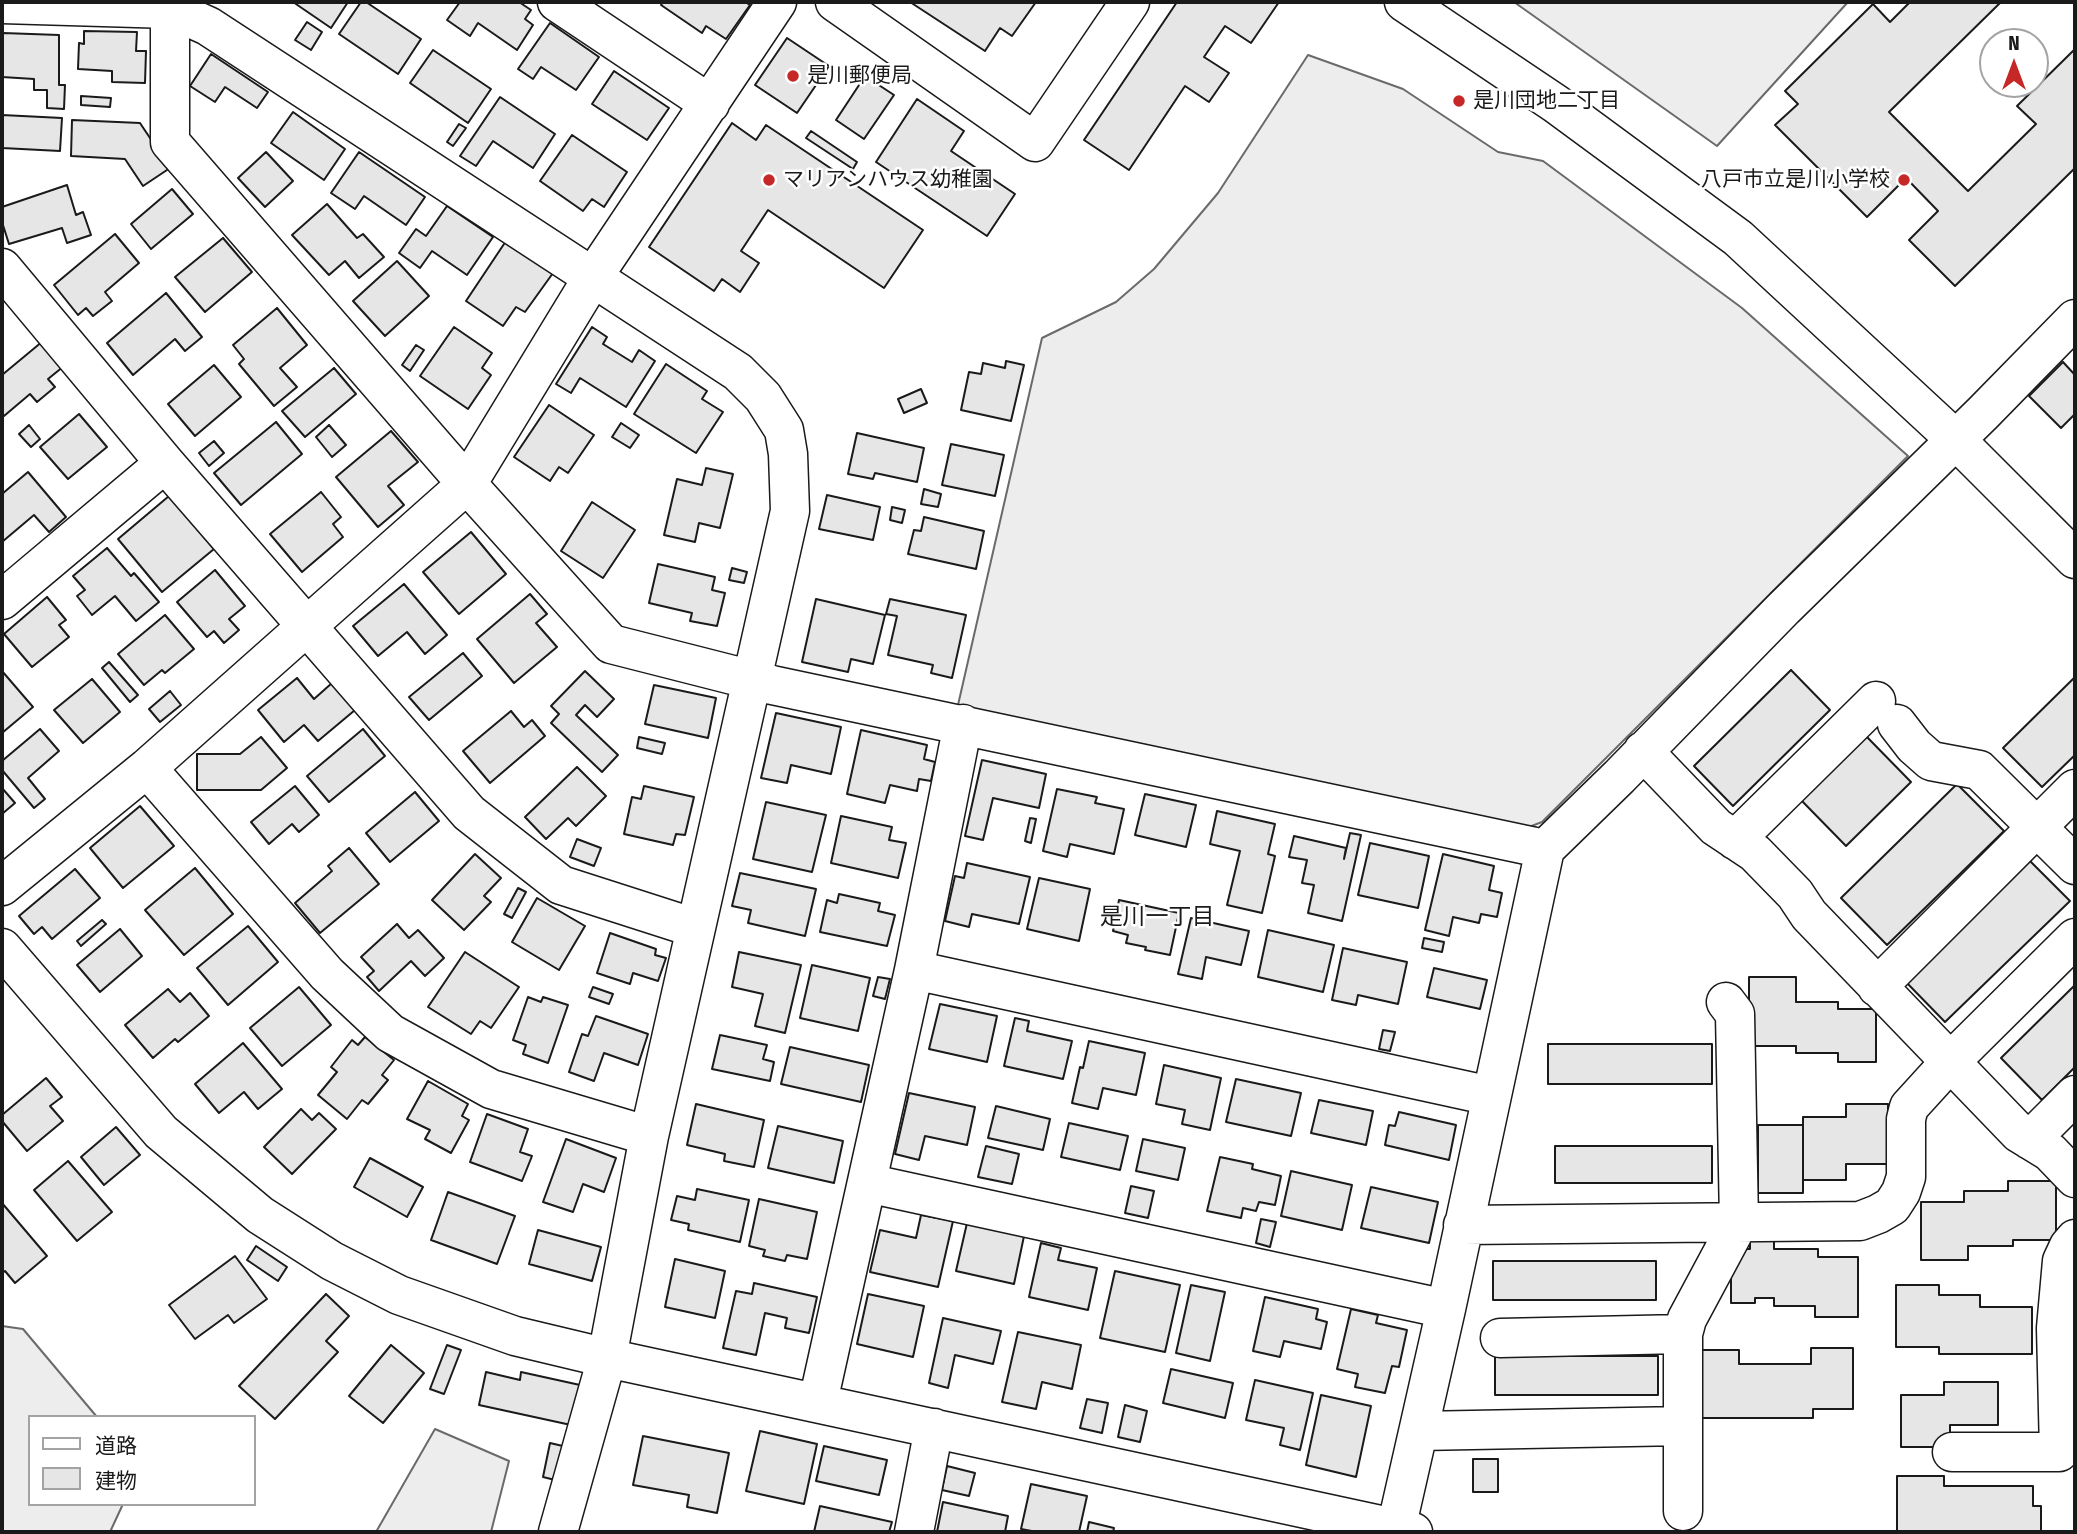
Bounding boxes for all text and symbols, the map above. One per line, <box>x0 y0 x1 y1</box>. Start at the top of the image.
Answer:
north arrow <box>1979 28 2049 98</box>
text: N <box>2008 32 2020 55</box>
place label: 是川郵便局 <box>807 63 912 89</box>
marker: 是川郵便局 <box>785 68 801 84</box>
place label: 是川団地二丁目 <box>1473 88 1620 114</box>
marker: 是川団地二丁目 <box>1451 93 1467 109</box>
place label: マリアンハウス幼稚園 <box>783 167 993 193</box>
place label: 八戸市立是川小学校 <box>1701 167 1890 193</box>
marker: マリアンハウス幼稚園 <box>761 172 777 188</box>
marker: 八戸市立是川小学校 <box>1896 172 1912 188</box>
district label: 是川一丁目 <box>1100 904 1214 932</box>
legend <box>28 1415 256 1506</box>
text: 道路 <box>95 1433 137 1459</box>
text: 建物 <box>95 1468 137 1494</box>

